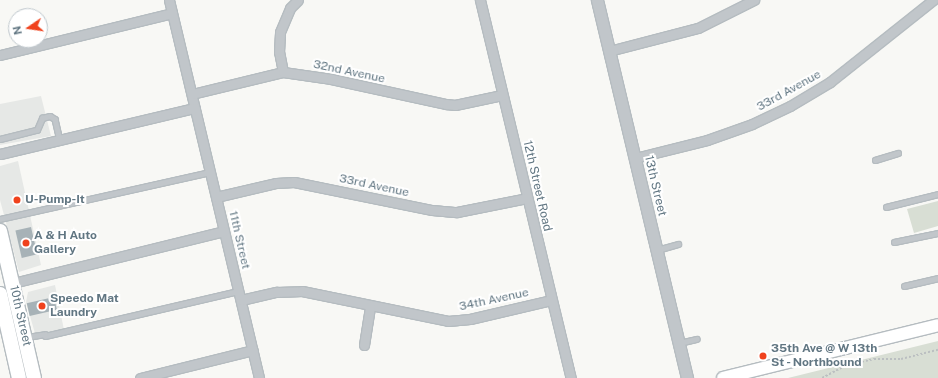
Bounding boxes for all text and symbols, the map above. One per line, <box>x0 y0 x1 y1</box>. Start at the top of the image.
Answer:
north arrow <box>8 8 48 48</box>
text: N <box>10 25 24 36</box>
street label: 32nd Avenue <box>312 57 386 87</box>
street label: 33rd Avenue <box>754 68 824 114</box>
street label: 12th Street Road <box>520 139 554 233</box>
street label: 13th Street <box>641 154 669 218</box>
street label: 33rd Avenue <box>338 172 410 200</box>
place label: U-Pump-It <box>25 193 85 207</box>
marker: U-Pump-It <box>12 195 22 205</box>
street label: 11th Street <box>225 209 253 271</box>
place label: A & H Auto Gallery <box>34 229 97 257</box>
marker: A & H Auto Gallery <box>21 238 31 248</box>
street label: 10th Street <box>6 284 34 348</box>
street label: 34th Avenue <box>458 286 530 314</box>
place label: Speedo Mat Laundry <box>50 292 119 320</box>
marker: Speedo Mat Laundry <box>37 301 47 311</box>
place label: 35th Ave @ W 13th St - Northbound <box>771 342 878 370</box>
marker: 35th Ave @ W 13th St - Northbound <box>758 351 768 361</box>

